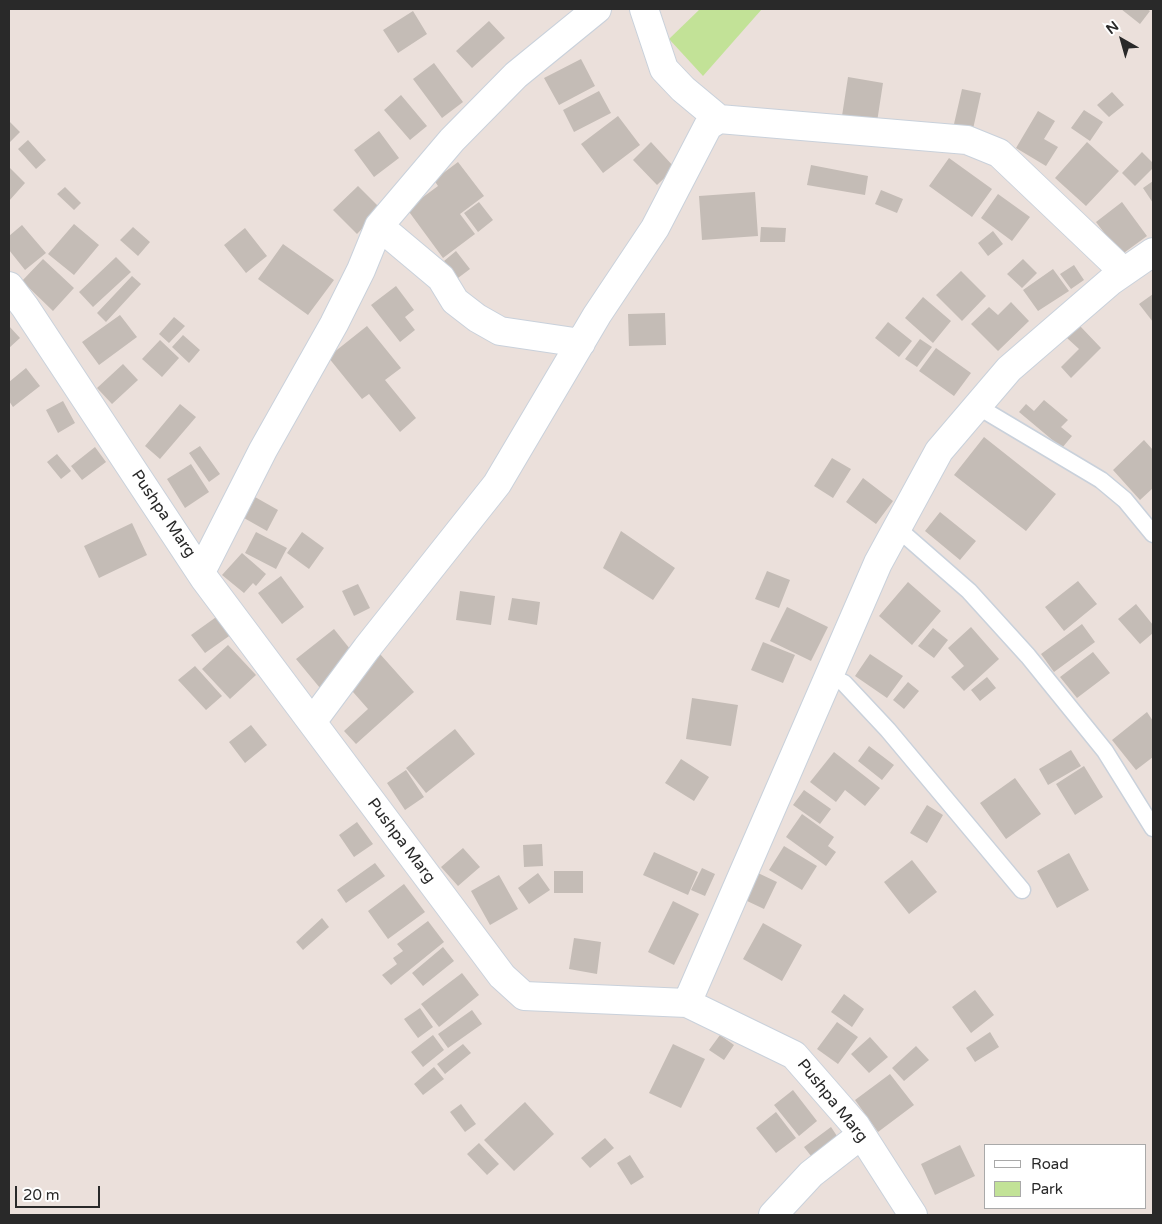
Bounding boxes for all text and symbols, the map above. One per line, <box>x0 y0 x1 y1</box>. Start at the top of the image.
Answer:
north arrow <box>1097 15 1147 65</box>
text: N <box>1103 18 1122 38</box>
street label: Pushpa Marg <box>127 467 199 561</box>
street label: Pushpa Marg <box>363 795 439 887</box>
street label: Pushpa Marg <box>793 1056 871 1146</box>
legend <box>984 1144 1147 1209</box>
text: Road <box>1031 1155 1069 1173</box>
scale bar <box>18 1176 102 1208</box>
text: Park <box>1031 1180 1063 1198</box>
text: 20 m <box>23 1186 60 1204</box>

